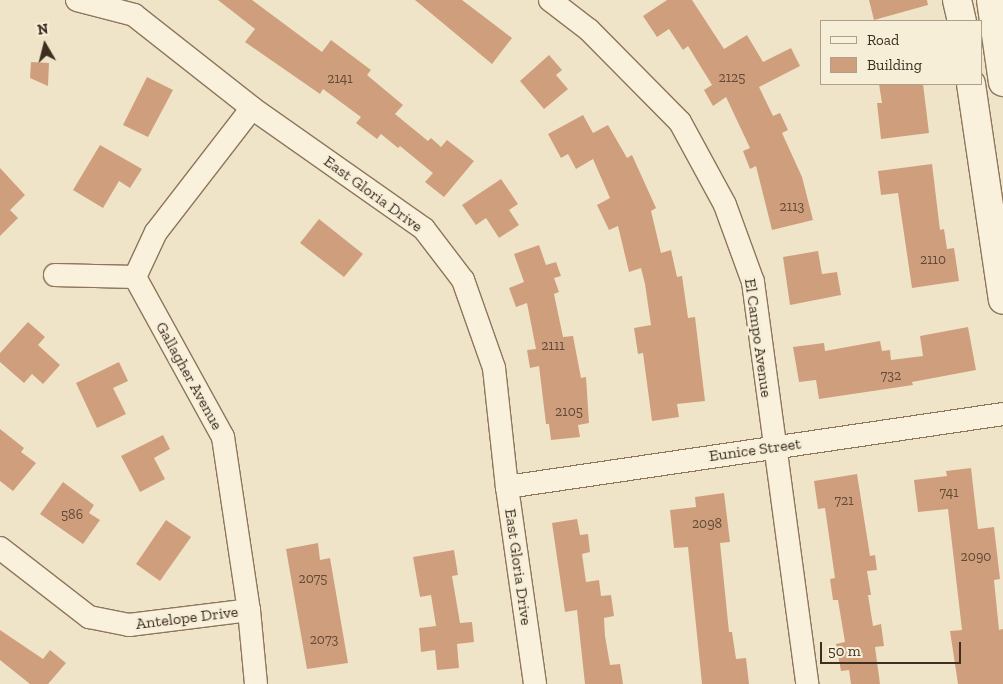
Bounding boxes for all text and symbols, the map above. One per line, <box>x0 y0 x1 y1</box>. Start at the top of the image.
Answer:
north arrow <box>20 20 70 70</box>
text: N <box>36 20 49 39</box>
legend <box>820 20 983 85</box>
text: Road <box>867 31 899 49</box>
text: Building <box>867 56 922 74</box>
house number: 2125 <box>719 70 745 86</box>
house number: 2141 <box>327 71 353 87</box>
street label: East Gloria Drive <box>320 152 426 236</box>
house number: 2113 <box>780 199 804 215</box>
house number: 2110 <box>920 252 946 268</box>
street label: El Campo Avenue <box>740 277 776 399</box>
street label: Gallagher Avenue <box>151 318 227 434</box>
house number: 2111 <box>541 338 565 354</box>
house number: 732 <box>881 368 901 384</box>
house number: 2105 <box>555 404 583 420</box>
street label: Eunice Street <box>708 434 802 466</box>
house number: 741 <box>939 485 959 501</box>
house number: 721 <box>834 493 854 509</box>
house number: 586 <box>61 507 83 523</box>
street label: East Gloria Drive <box>500 508 536 626</box>
house number: 2098 <box>692 516 722 532</box>
house number: 2090 <box>961 549 991 565</box>
house number: 2075 <box>298 571 328 587</box>
street label: Antelope Drive <box>135 602 239 634</box>
house number: 2073 <box>310 632 338 648</box>
scale bar <box>823 632 964 664</box>
text: 50 m <box>828 642 861 660</box>

